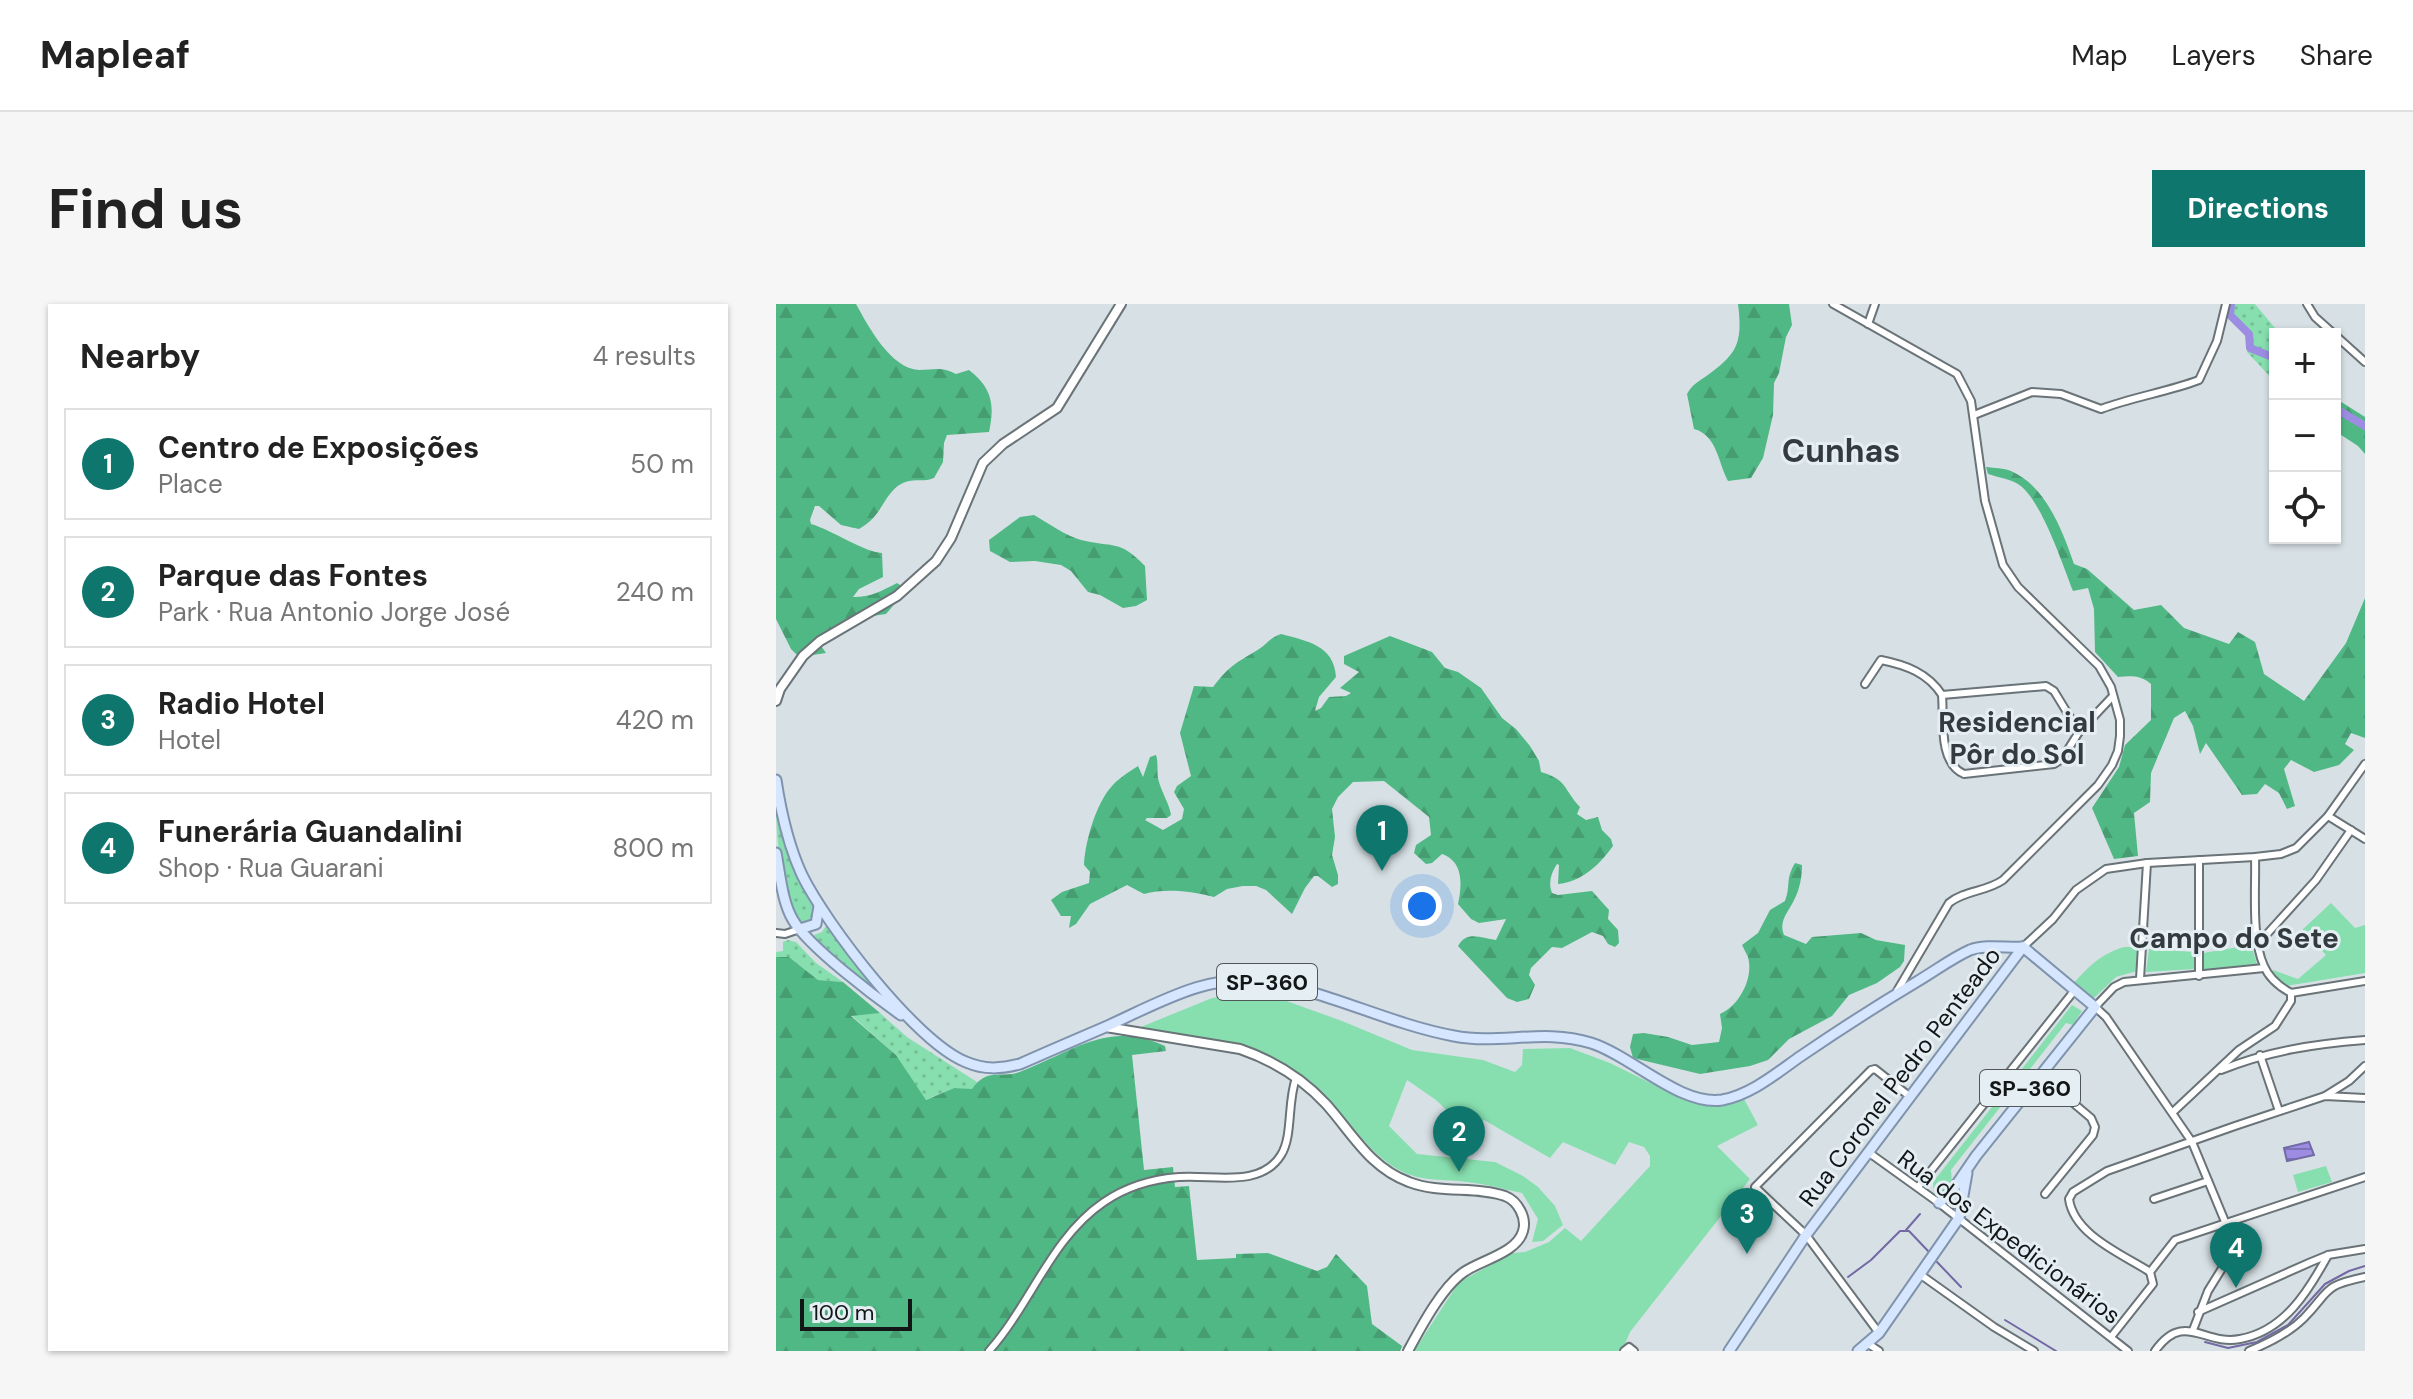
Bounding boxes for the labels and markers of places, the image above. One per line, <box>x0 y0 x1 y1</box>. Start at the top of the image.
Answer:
pin: 1 <box>1356 805 1408 871</box>
pin: 2 <box>1433 1106 1485 1172</box>
pin: 3 <box>1721 1188 1773 1254</box>
pin: 4 <box>2210 1222 2262 1288</box>

